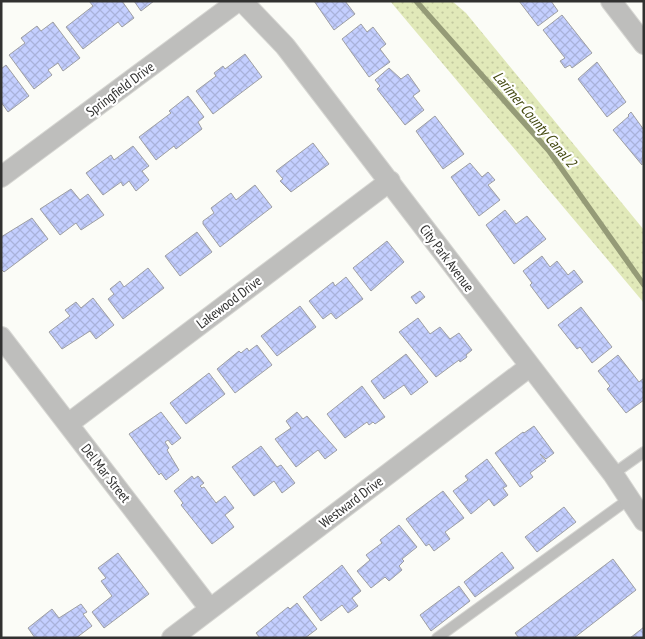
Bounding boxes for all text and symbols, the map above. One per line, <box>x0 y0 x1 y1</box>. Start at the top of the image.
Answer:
street label: Springfield Drive <box>82 57 158 120</box>
water label: Larimer County Canal 2 <box>489 67 582 172</box>
street label: City Park Avenue <box>416 221 478 295</box>
street label: Lakewood Drive <box>193 272 265 332</box>
street label: Del Mar Street <box>77 440 135 506</box>
street label: Westward Drive <box>315 472 387 532</box>

